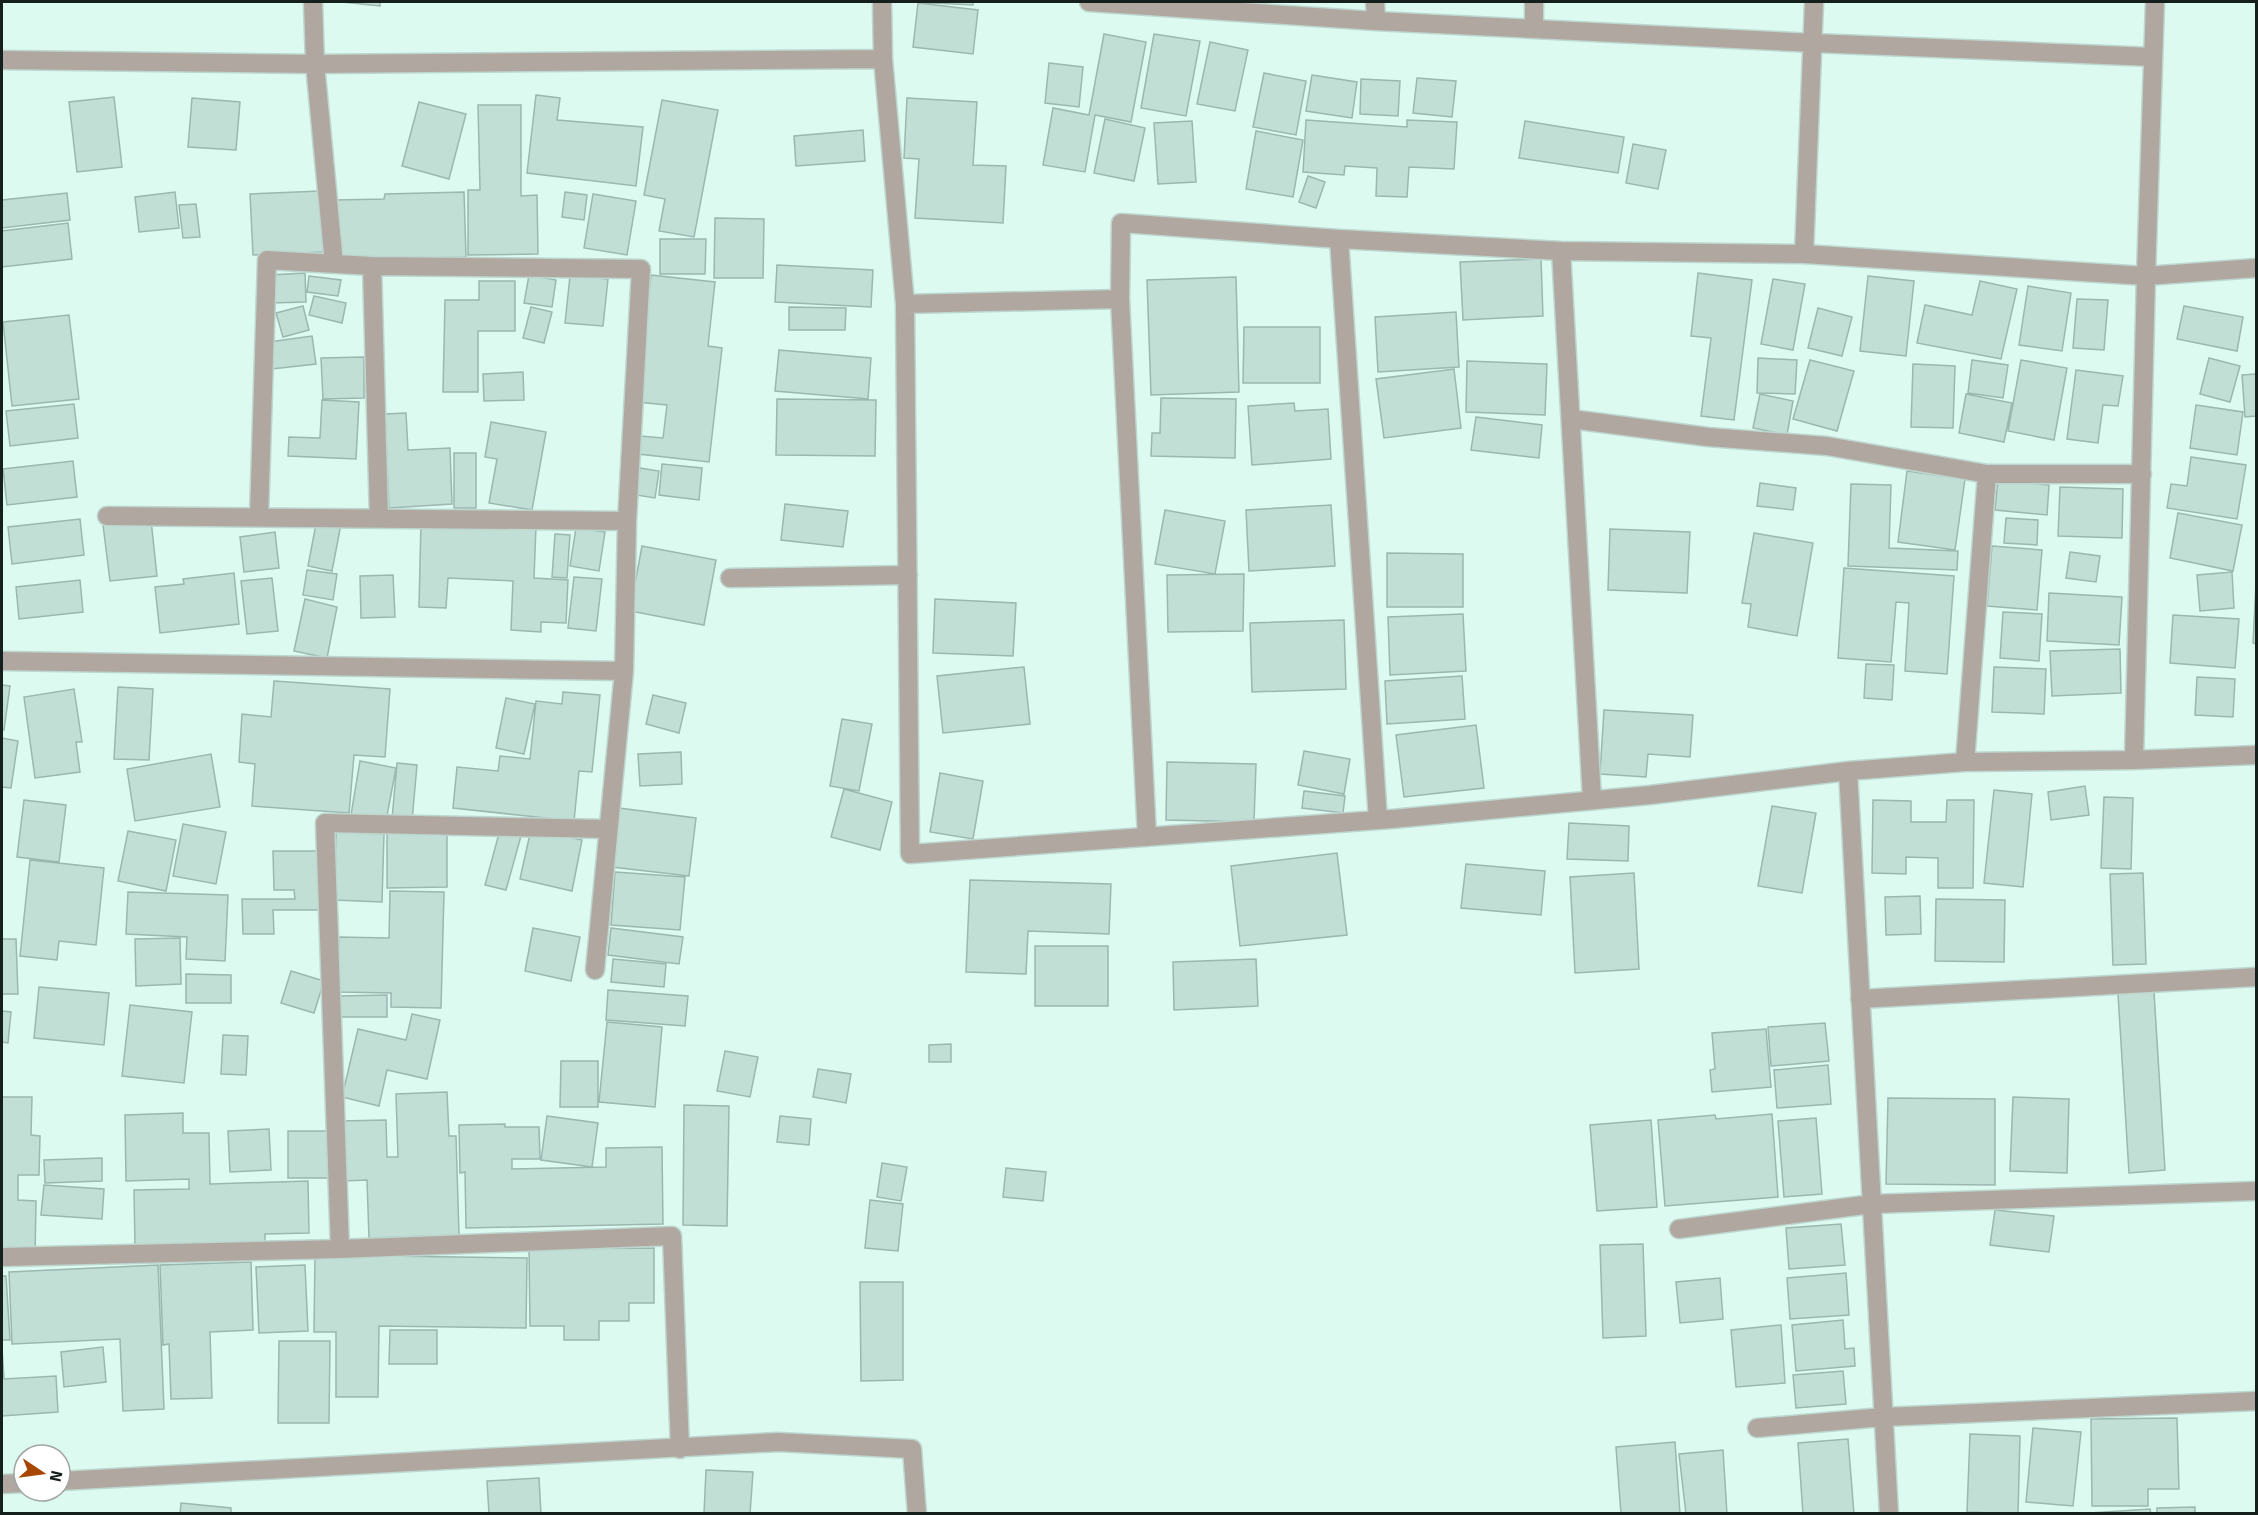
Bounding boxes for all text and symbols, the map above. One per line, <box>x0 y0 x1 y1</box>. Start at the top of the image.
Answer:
north arrow <box>12 1443 72 1503</box>
text: N <box>45 1468 67 1484</box>

